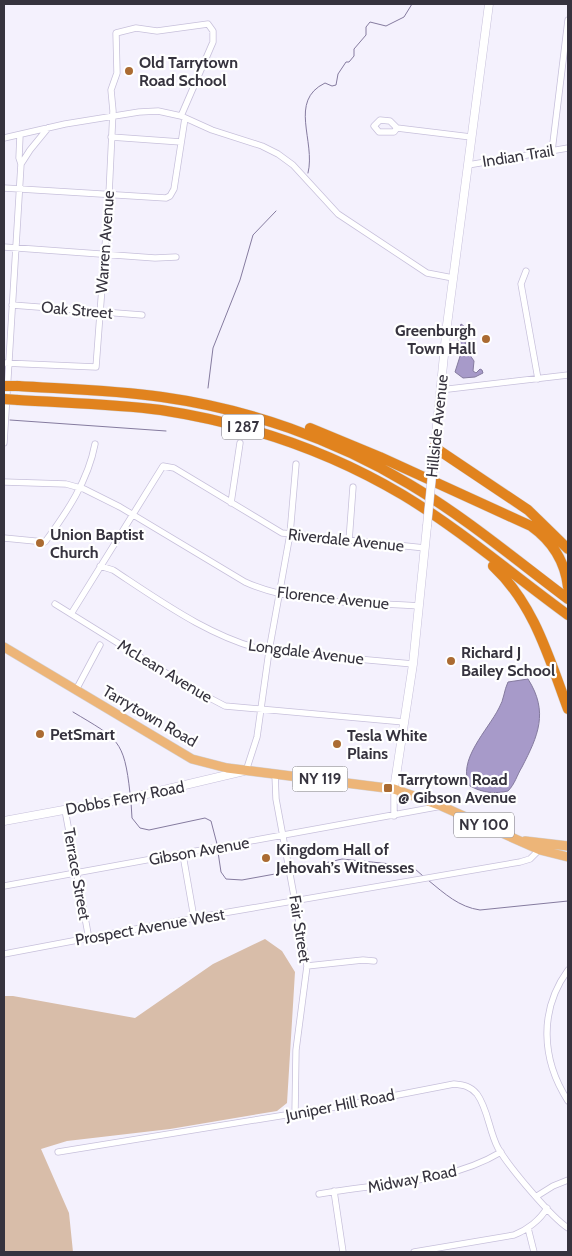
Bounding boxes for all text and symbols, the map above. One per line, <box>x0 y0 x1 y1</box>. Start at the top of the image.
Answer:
place label: Old Tarrytown Road School <box>139 53 238 90</box>
marker: Old Tarrytown Road School <box>123 65 135 77</box>
street label: Indian Trail <box>481 141 555 171</box>
street label: Warren Avenue <box>92 190 118 294</box>
street label: Oak Street <box>40 297 114 323</box>
place label: Greenburgh Town Hall <box>395 321 476 358</box>
marker: Greenburgh Town Hall <box>480 333 492 345</box>
street label: Hillside Avenue <box>422 374 452 478</box>
road number: I 287 <box>222 414 264 440</box>
street label: Riverdale Avenue <box>287 524 405 556</box>
place label: Union Baptist Church <box>50 525 145 562</box>
marker: Union Baptist Church <box>34 537 46 549</box>
street label: Florence Avenue <box>276 583 390 613</box>
street label: McLean Avenue <box>114 635 216 707</box>
street label: Longdale Avenue <box>247 635 365 669</box>
place label: Richard J Bailey School <box>461 643 555 680</box>
marker: Richard J Bailey School <box>445 655 457 667</box>
street label: Tarrytown Road <box>99 681 201 751</box>
place label: PetSmart <box>50 725 115 744</box>
place label: Tesla White Plains <box>347 726 427 763</box>
marker: PetSmart <box>34 728 46 740</box>
marker: Tesla White Plains <box>331 738 343 750</box>
road number: NY 119 <box>292 766 348 792</box>
place label: Tarrytown Road @ Gibson Avenue <box>398 770 516 807</box>
street label: Dobbs Ferry Road <box>64 777 186 819</box>
marker: Tarrytown Road @ Gibson Avenue <box>382 782 394 794</box>
road number: NY 100 <box>454 812 514 838</box>
street label: Terrace Street <box>60 826 95 922</box>
street label: Gibson Avenue <box>147 833 251 869</box>
place label: Kingdom Hall of Jehovah’s Witnesses <box>275 840 415 877</box>
marker: Kingdom Hall of Jehovah’s Witnesses <box>260 852 272 864</box>
street label: Fair Street <box>285 894 315 965</box>
street label: Prospect Avenue West <box>74 904 227 950</box>
street label: Juniper Hill Road <box>283 1085 396 1125</box>
street label: Midway Road <box>366 1161 458 1197</box>

